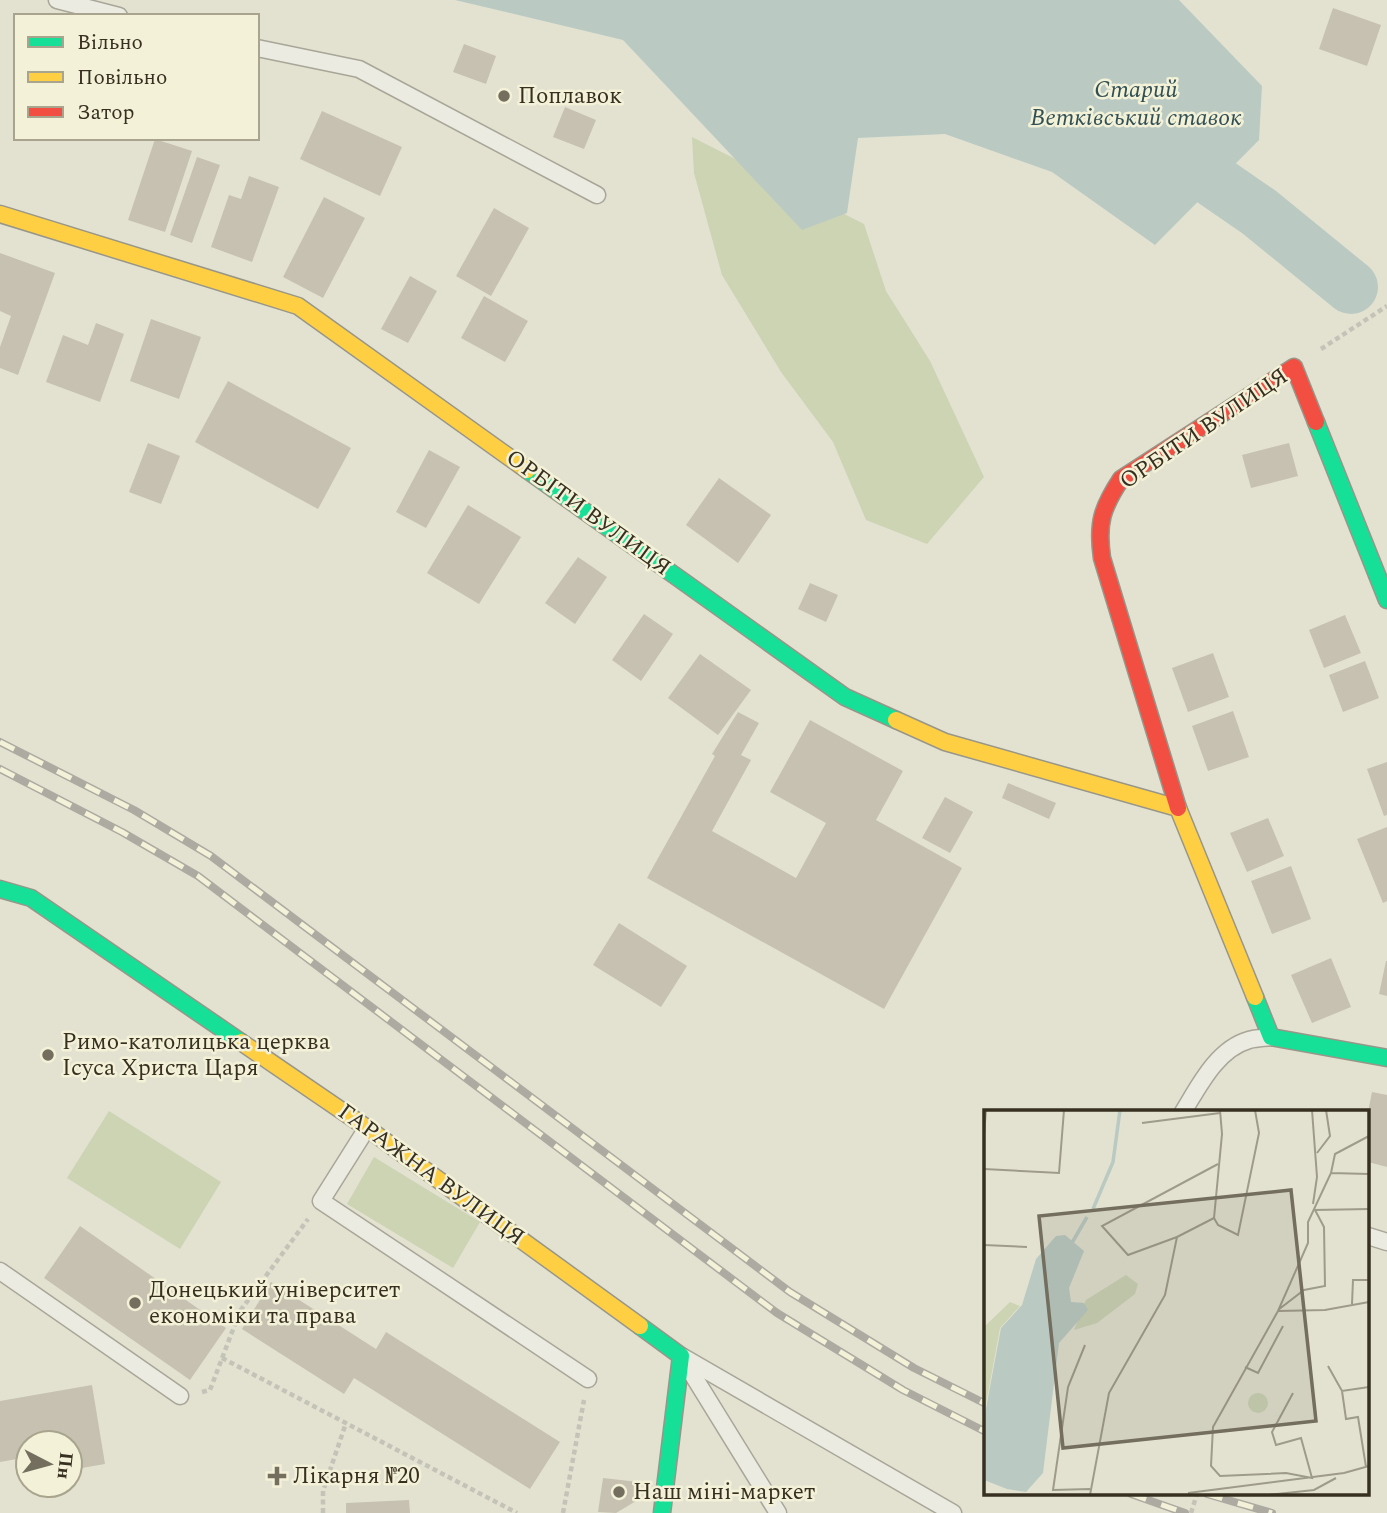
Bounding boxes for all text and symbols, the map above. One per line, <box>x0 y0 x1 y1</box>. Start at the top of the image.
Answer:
legend <box>14 14 259 140</box>
text: Вільно <box>77 27 143 59</box>
text: Повільно <box>77 62 167 94</box>
water label: Старий Ветківський ставок <box>1030 72 1242 136</box>
place label: Поплавок <box>518 79 622 114</box>
marker: Поплавок <box>496 88 512 104</box>
text: Затор <box>77 97 134 129</box>
street label: ОРБІТИ ВУЛИЦЯ <box>1112 359 1296 499</box>
street label: ОРБІТИ ВУЛИЦЯ <box>498 441 678 585</box>
place label: Римо-католицька церква Ісуса Христа Царя <box>62 1025 330 1086</box>
marker: Римо-католицька церква Ісуса Христа Царя <box>40 1047 56 1063</box>
street label: ГАРАЖНА ВУЛИЦЯ <box>330 1095 532 1255</box>
inset map <box>984 1110 1370 1496</box>
place label: Донецький університет економіки та права <box>149 1273 400 1334</box>
marker: Донецький університет економіки та права <box>127 1295 143 1311</box>
north arrow <box>14 1429 84 1499</box>
text: Пн <box>49 1450 80 1481</box>
place label: Лікарня №20 <box>293 1459 420 1494</box>
marker: Лікарня №20 <box>267 1466 287 1486</box>
place label: Наш міні-маркет <box>633 1475 815 1510</box>
marker: Наш міні-маркет <box>611 1484 627 1500</box>

